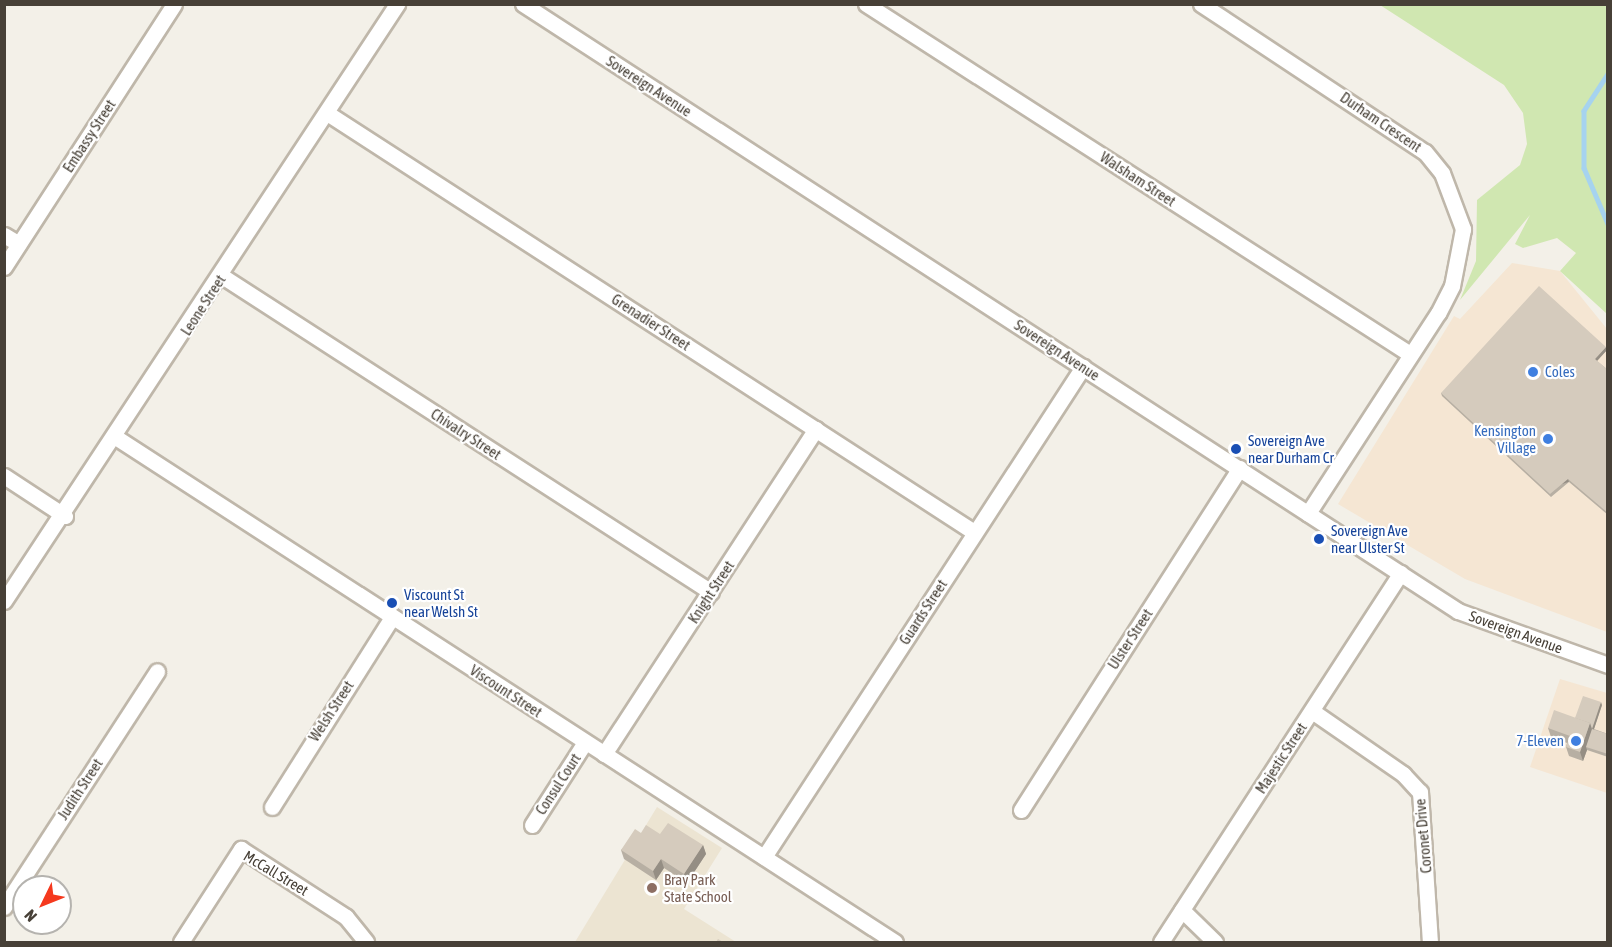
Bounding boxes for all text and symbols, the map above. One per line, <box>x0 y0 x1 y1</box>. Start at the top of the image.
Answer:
street label: Sovereign Avenue <box>603 52 695 120</box>
street label: Durham Crescent <box>1337 88 1425 156</box>
street label: Embassy Street <box>59 96 119 176</box>
street label: Walsham Street <box>1097 148 1179 210</box>
street label: Leone Street <box>177 271 229 339</box>
street label: Grenadier Street <box>608 290 694 354</box>
street label: Sovereign Avenue <box>1011 316 1103 384</box>
place label: Coles <box>1545 363 1575 381</box>
marker: Coles <box>1526 365 1540 379</box>
street label: Chivalry Street <box>428 405 504 463</box>
place label: Kensington Village <box>1474 421 1536 456</box>
place label: Sovereign Ave near Durham Cr <box>1248 431 1334 466</box>
marker: Kensington Village <box>1541 432 1555 446</box>
marker: Sovereign Ave near Durham Cr <box>1229 442 1243 456</box>
place label: Sovereign Ave near Ulster St <box>1331 521 1408 556</box>
marker: Sovereign Ave near Ulster St <box>1312 532 1326 546</box>
street label: Knight Street <box>684 557 738 627</box>
street label: Guards Street <box>895 576 951 648</box>
place label: Viscount St near Welsh St <box>404 585 478 620</box>
marker: Viscount St near Welsh St <box>385 596 399 610</box>
street label: Ulster Street <box>1104 605 1156 673</box>
street label: Sovereign Avenue <box>1467 607 1565 657</box>
street label: Viscount Street <box>467 661 545 721</box>
street label: Welsh Street <box>305 677 357 745</box>
street label: Majestic Street <box>1251 719 1311 797</box>
place label: 7-Eleven <box>1516 732 1564 750</box>
marker: 7-Eleven <box>1569 734 1583 748</box>
street label: Consul Court <box>532 750 584 818</box>
street label: Judith Street <box>54 755 106 823</box>
street label: Coronet Drive <box>1411 798 1435 874</box>
street label: McCall Street <box>240 847 312 899</box>
place label: Bray Park State School <box>664 870 732 905</box>
north arrow <box>12 875 72 935</box>
marker: Bray Park State School <box>645 881 659 895</box>
text: N <box>20 906 40 926</box>

